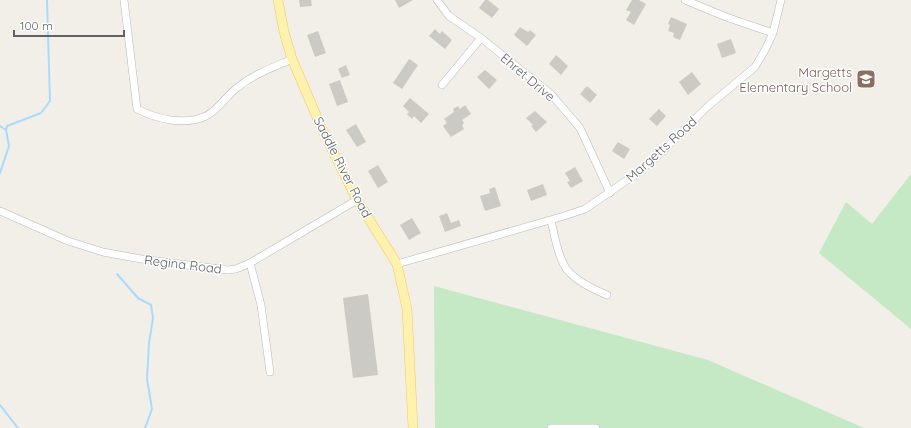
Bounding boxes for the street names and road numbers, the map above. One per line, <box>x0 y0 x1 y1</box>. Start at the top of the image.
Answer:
street label: Ehret Drive <box>498 50 558 104</box>
street label: Margetts Road <box>622 113 700 185</box>
street label: Saddle River Road <box>311 114 375 220</box>
street label: Regina Road <box>143 251 223 277</box>

